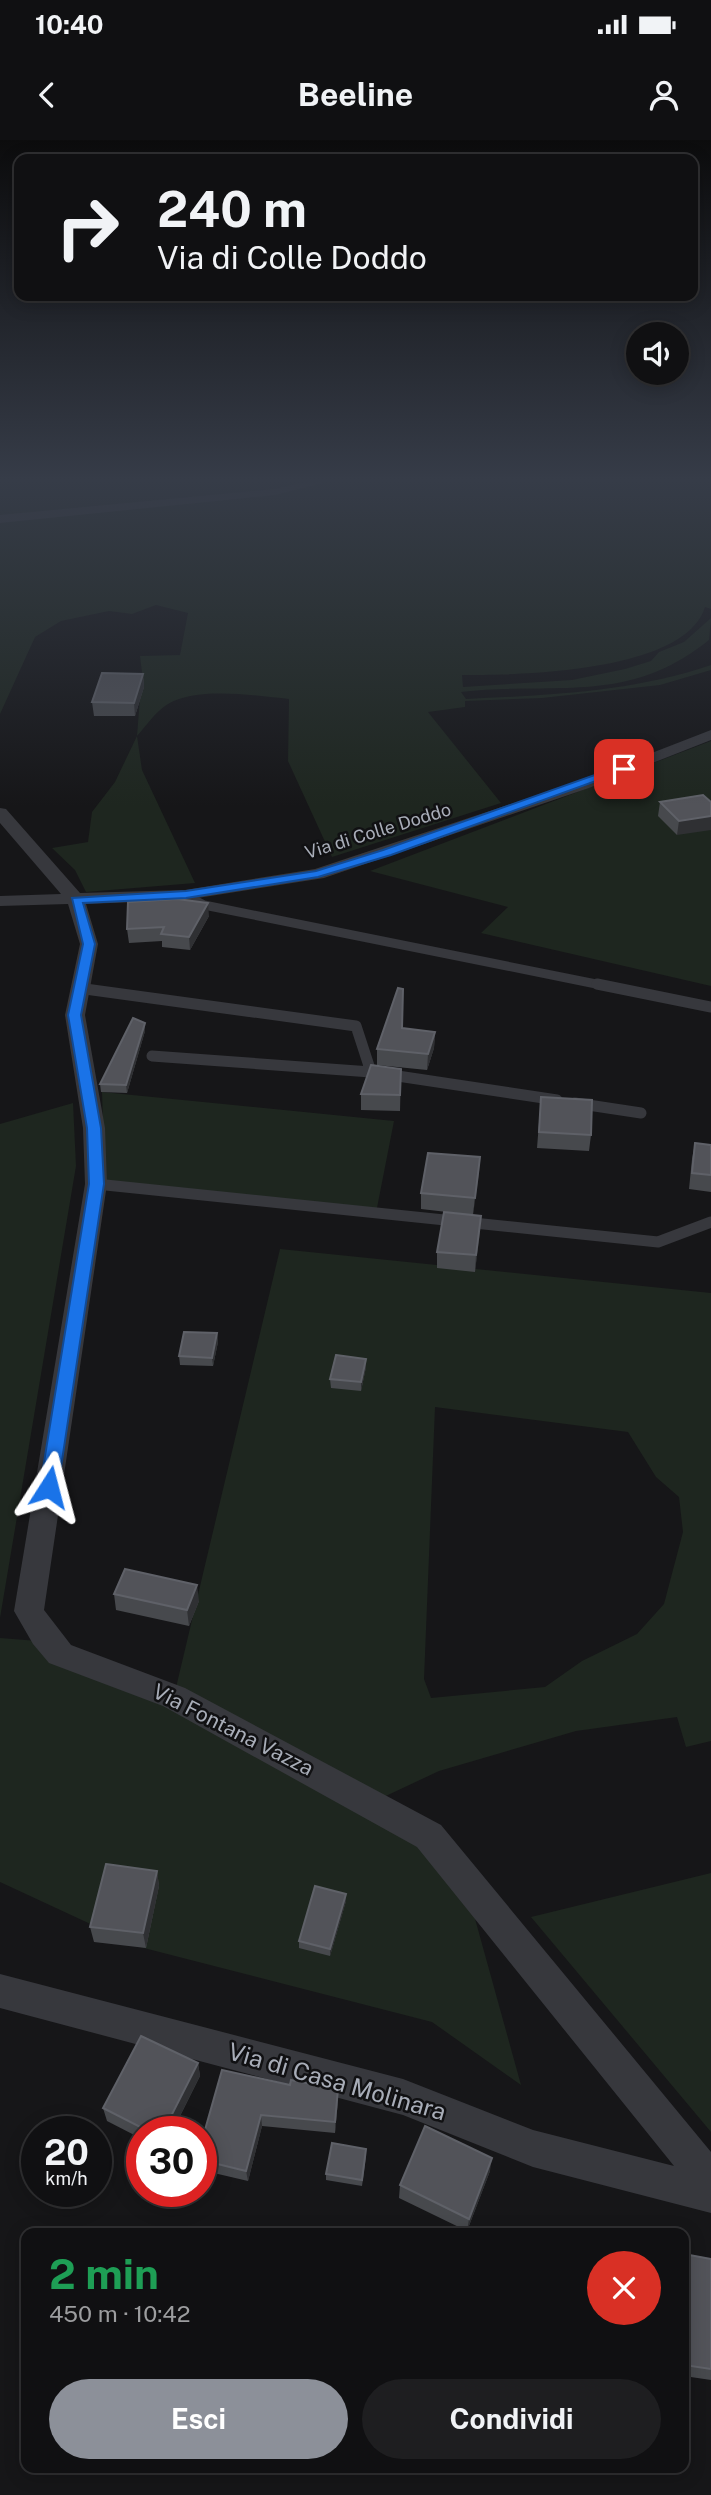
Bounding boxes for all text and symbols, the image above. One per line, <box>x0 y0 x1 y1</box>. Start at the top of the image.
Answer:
text: 10:40 <box>35 9 104 40</box>
icon: back <box>28 76 66 114</box>
text: Beeline <box>298 76 413 113</box>
icon: person <box>645 76 683 114</box>
text: 240 m <box>157 180 307 238</box>
icon: right <box>42 182 133 273</box>
text: Via di Colle Doddo <box>157 239 427 276</box>
map controls <box>626 322 689 385</box>
button: sound <box>626 322 689 385</box>
pin <box>594 739 654 799</box>
icon: arrive <box>605 750 643 788</box>
street label: Via di Colle Doddo <box>302 798 454 863</box>
position arrow <box>12 1450 86 1524</box>
street label: Via Fontana Vazza <box>149 1678 318 1781</box>
street label: Via di Casa Molinara <box>225 2037 449 2126</box>
speed limit sign: 30 <box>126 2116 217 2207</box>
text: 20 <box>44 2132 89 2173</box>
text: km/h <box>45 2168 88 2189</box>
text: 2 min <box>49 2249 159 2298</box>
button: close <box>587 2251 661 2325</box>
text: 450 m · 10:42 <box>49 2300 191 2327</box>
button: Esci <box>49 2379 348 2459</box>
button: Condividi <box>362 2379 661 2459</box>

